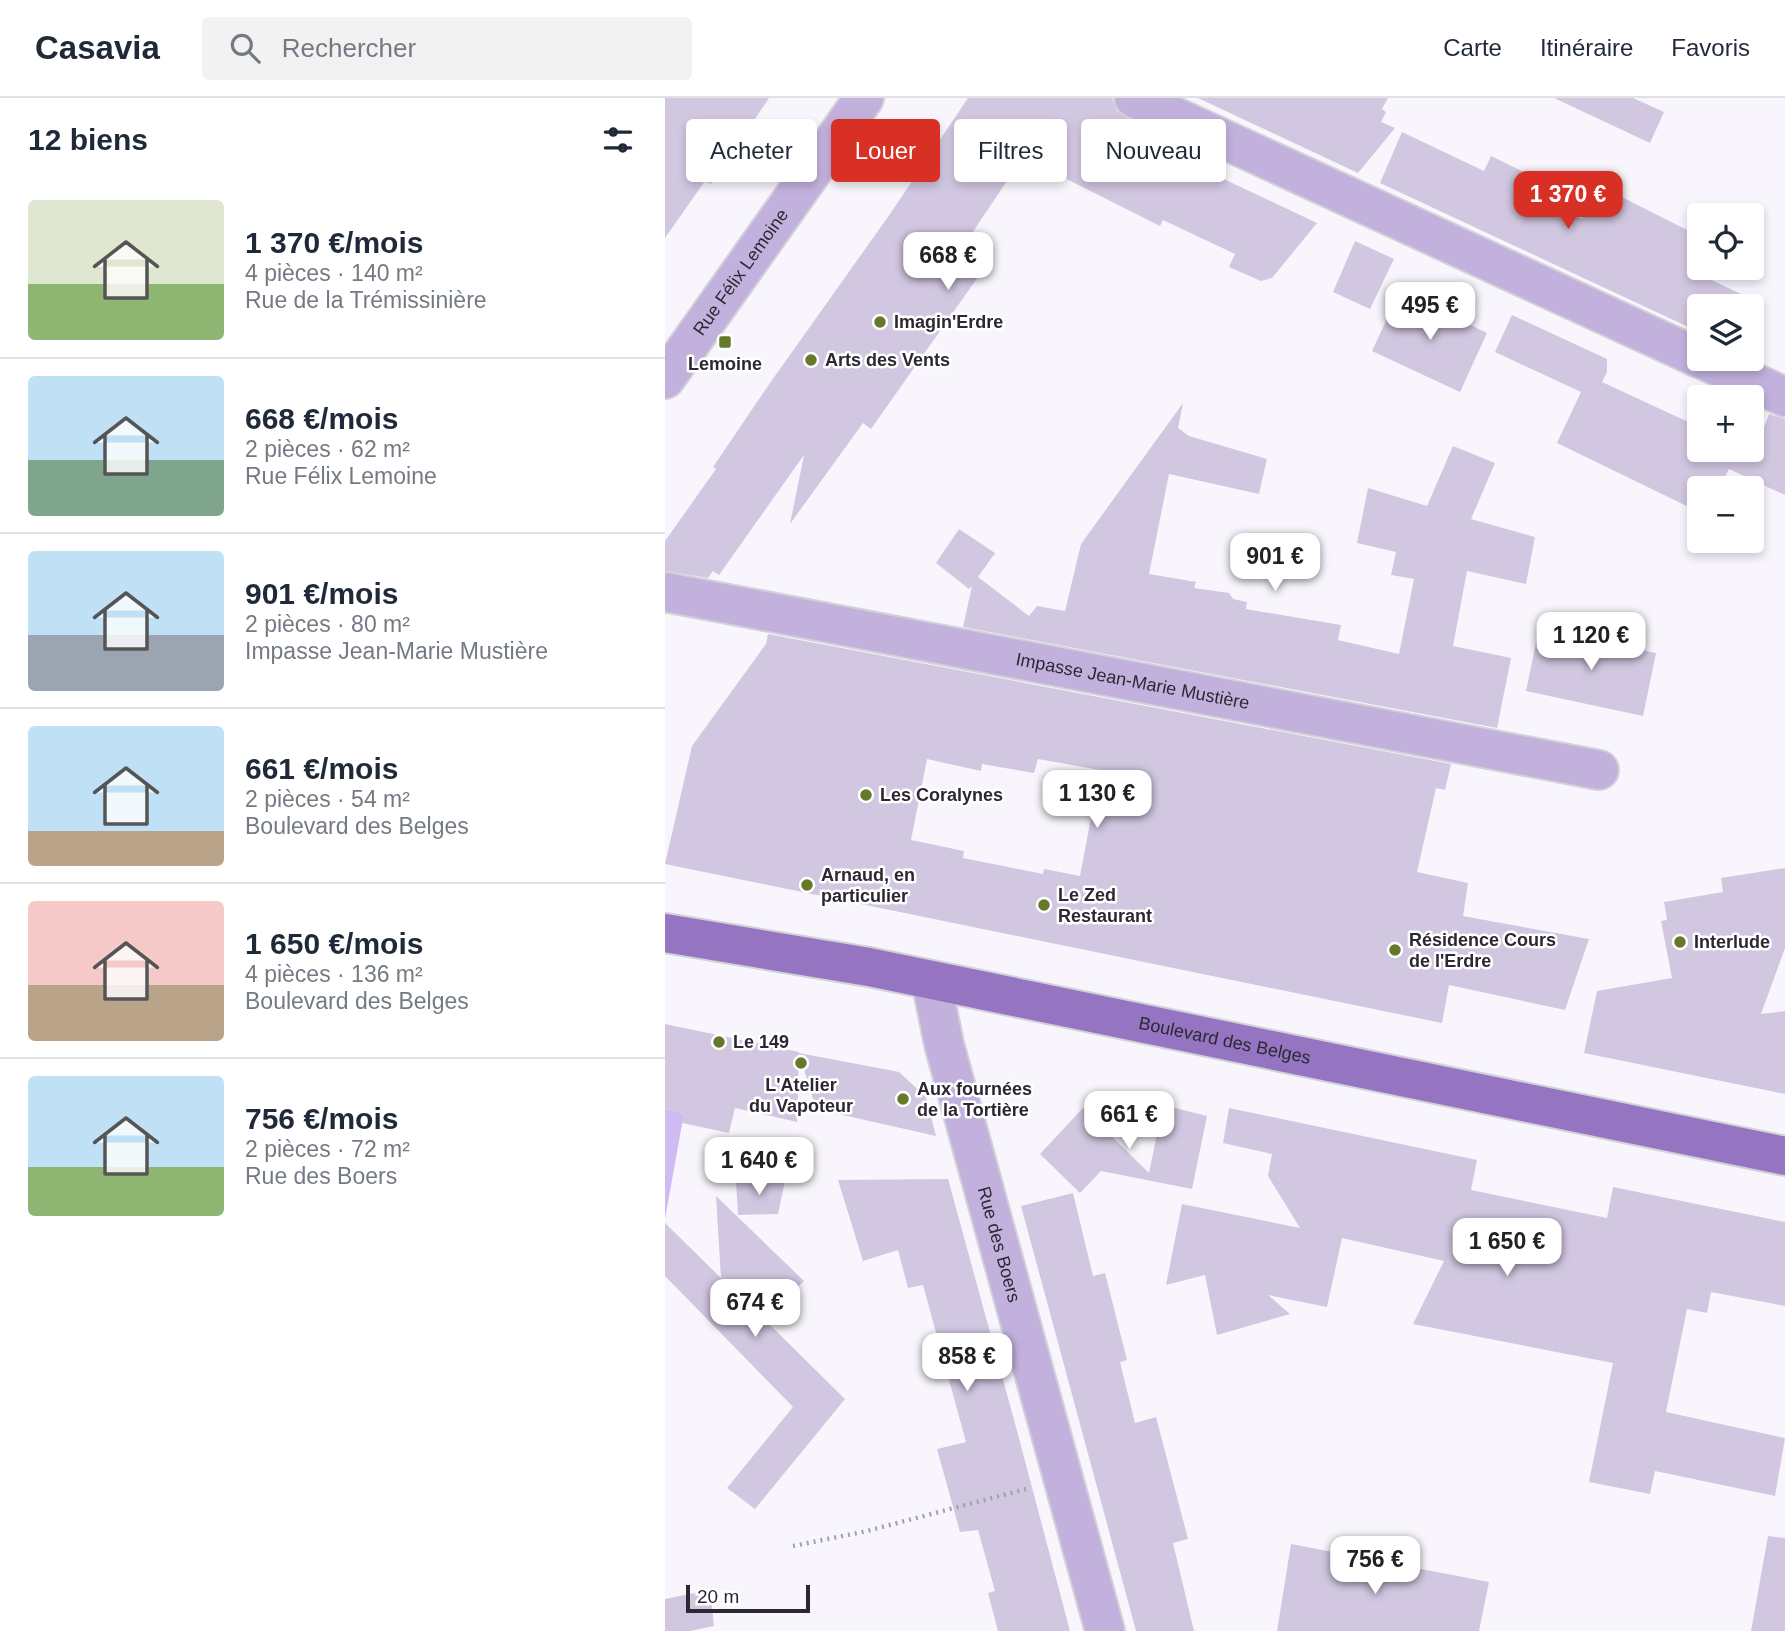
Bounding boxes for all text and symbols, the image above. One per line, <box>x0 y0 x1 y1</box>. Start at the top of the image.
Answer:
search box <box>202 17 692 80</box>
text: Casavia <box>35 29 160 66</box>
icon: search <box>226 29 264 67</box>
text: Rechercher <box>282 33 416 63</box>
text: Carte <box>1443 34 1502 61</box>
text: Itinéraire <box>1540 34 1633 61</box>
text: Favoris <box>1671 34 1750 61</box>
chip: Acheter <box>686 119 817 182</box>
chip: Louer <box>831 119 940 182</box>
chip: Filtres <box>954 119 1067 182</box>
chip: Nouveau <box>1081 119 1226 182</box>
icon: filters <box>599 121 637 159</box>
text: 12 biens <box>28 123 148 156</box>
pin: 1 370 € <box>1503 172 1633 231</box>
text: 1 370 € <box>1530 181 1606 207</box>
map controls <box>1687 203 1764 553</box>
button: locate <box>1687 203 1764 280</box>
street label: Rue Félix Lemoine <box>689 205 792 339</box>
text: 1 370 €/mois <box>245 226 423 259</box>
icon: home <box>84 228 168 312</box>
pin: 668 € <box>899 232 997 292</box>
text: 668 € <box>919 242 977 268</box>
text: 4 pièces · 140 m² <box>245 260 423 286</box>
pin: 495 € <box>1381 282 1479 342</box>
text: Rue de la Trémissinière <box>245 287 487 313</box>
text: 495 € <box>1401 292 1459 318</box>
button: layers <box>1687 294 1764 371</box>
place label: Imagin'Erdre <box>894 312 1003 332</box>
marker: Imagin'Erdre <box>872 314 888 330</box>
marker: Lemoine <box>717 334 733 350</box>
place label: Arts des Vents <box>825 350 950 370</box>
marker: Arts des Vents <box>803 352 819 368</box>
place label: Lemoine <box>688 354 762 374</box>
button: + <box>1687 385 1764 462</box>
text: 668 €/mois <box>245 402 398 435</box>
icon: home <box>84 404 168 488</box>
text: 2 pièces · 62 m² <box>245 436 410 462</box>
text: Rue Félix Lemoine <box>245 463 437 489</box>
button: − <box>1687 476 1764 553</box>
pin: 901 € <box>1226 533 1324 593</box>
text: 901 € <box>1246 543 1304 569</box>
text: 901 €/mois <box>245 577 398 610</box>
icon: home <box>84 579 168 663</box>
text: 2 pièces · 80 m² <box>245 611 410 637</box>
pin: 1 120 € <box>1526 612 1656 672</box>
text: 1 120 € <box>1553 622 1629 648</box>
text: Impasse Jean-Marie Mustière <box>245 638 548 664</box>
street label: Impasse Jean-Marie Mustière <box>1014 649 1251 713</box>
text: 661 €/mois <box>245 752 398 785</box>
icon: home <box>84 754 168 838</box>
pin: 1 130 € <box>1032 770 1162 830</box>
text: 1 130 € <box>1059 780 1135 806</box>
place label: Les Coralynes <box>880 785 1003 805</box>
text: 2 pièces · 54 m² <box>245 786 410 812</box>
marker: Les Coralynes <box>858 787 874 803</box>
text: Boulevard des Belges <box>245 813 469 839</box>
place label: Arnaud, en particulier <box>821 865 915 906</box>
marker: Arnaud, en particulier <box>799 877 815 893</box>
place label: Le Zed Restaurant <box>1058 885 1152 926</box>
marker: Le Zed Restaurant <box>1036 897 1052 913</box>
text: 1 650 €/mois <box>245 927 423 960</box>
icon: home <box>84 929 168 1013</box>
place label: Résidence Cours de l'Erdre <box>1409 930 1556 971</box>
place label: Interlude <box>1694 932 1770 952</box>
marker: Interlude <box>1672 934 1688 950</box>
marker: Résidence Cours de l'Erdre <box>1387 942 1403 958</box>
text: 4 pièces · 136 m² <box>245 961 423 987</box>
text: Boulevard des Belges <box>245 988 469 1014</box>
street label: Boulevard des Belges <box>1137 1013 1313 1068</box>
place label: Le 149 <box>733 1032 789 1052</box>
marker: Le 149 <box>711 1034 727 1050</box>
marker: L'Atelier du Vapoteur <box>793 1055 809 1071</box>
place label: L'Atelier du Vapoteur <box>749 1075 853 1116</box>
place label: Aux fournées de la Tortière <box>917 1079 1032 1120</box>
marker: Aux fournées de la Tortière <box>895 1091 911 1107</box>
pin: 661 € <box>1080 1091 1178 1151</box>
text: 661 € <box>1100 1101 1158 1127</box>
text: 756 €/mois <box>245 1102 398 1135</box>
icon: home <box>84 1104 168 1188</box>
text: 2 pièces · 72 m² <box>245 1136 410 1162</box>
pin: 1 640 € <box>694 1138 824 1197</box>
text: 1 640 € <box>721 1147 797 1173</box>
text: Rue des Boers <box>245 1163 397 1189</box>
street label: Rue des Boers <box>974 1184 1024 1304</box>
pin: 1 650 € <box>1442 1218 1572 1278</box>
text: 1 650 € <box>1469 1228 1545 1254</box>
pin: 674 € <box>706 1280 804 1339</box>
text: 674 € <box>726 1289 784 1315</box>
pin: 858 € <box>918 1334 1016 1393</box>
text: 858 € <box>938 1343 996 1369</box>
pin: 756 € <box>1326 1536 1424 1596</box>
text: 756 € <box>1346 1546 1404 1572</box>
scale bar <box>686 1582 810 1614</box>
text: 20 m <box>697 1586 739 1607</box>

